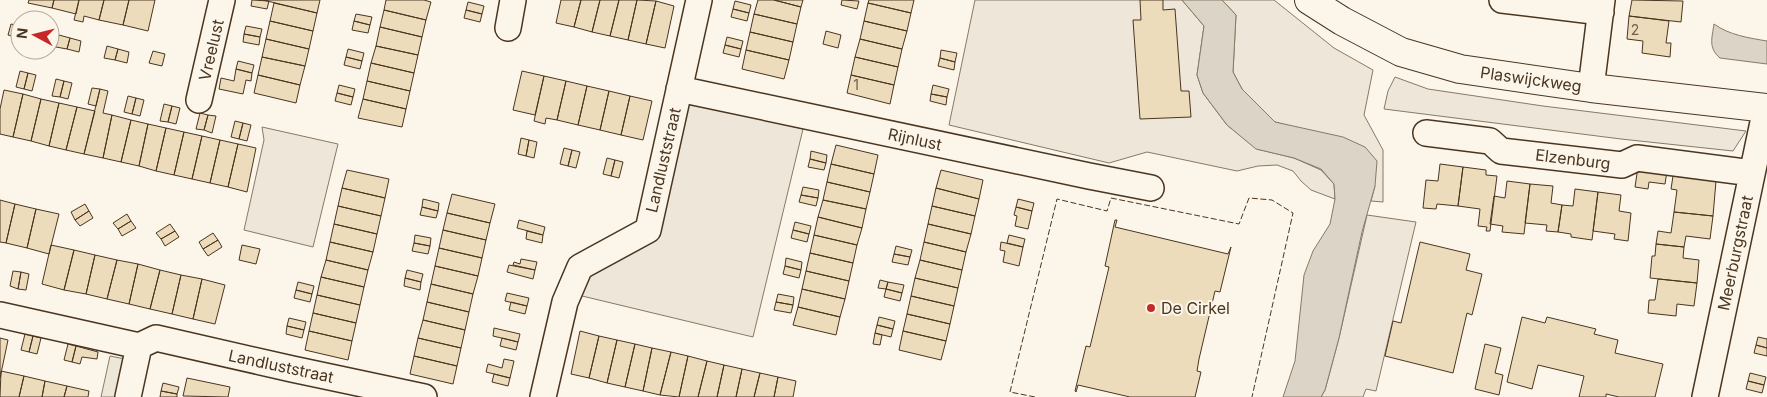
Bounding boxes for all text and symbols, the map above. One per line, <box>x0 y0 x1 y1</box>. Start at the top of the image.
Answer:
north arrow <box>10 10 60 60</box>
street label: Vreelust <box>194 17 228 83</box>
house number: 2 <box>1631 21 1639 38</box>
text: N <box>13 27 31 40</box>
street label: Plaswijckweg <box>1479 62 1583 96</box>
house number: 1 <box>853 76 859 93</box>
street label: Landluststraat <box>641 106 685 214</box>
street label: Rijnlust <box>886 124 944 154</box>
street label: Elzenburg <box>1534 144 1612 174</box>
street label: Meerburgstraat <box>1713 194 1757 312</box>
place label: De Cirkel <box>1161 298 1230 318</box>
marker: De Cirkel <box>1145 302 1157 314</box>
street label: Landluststraat <box>227 345 335 387</box>

